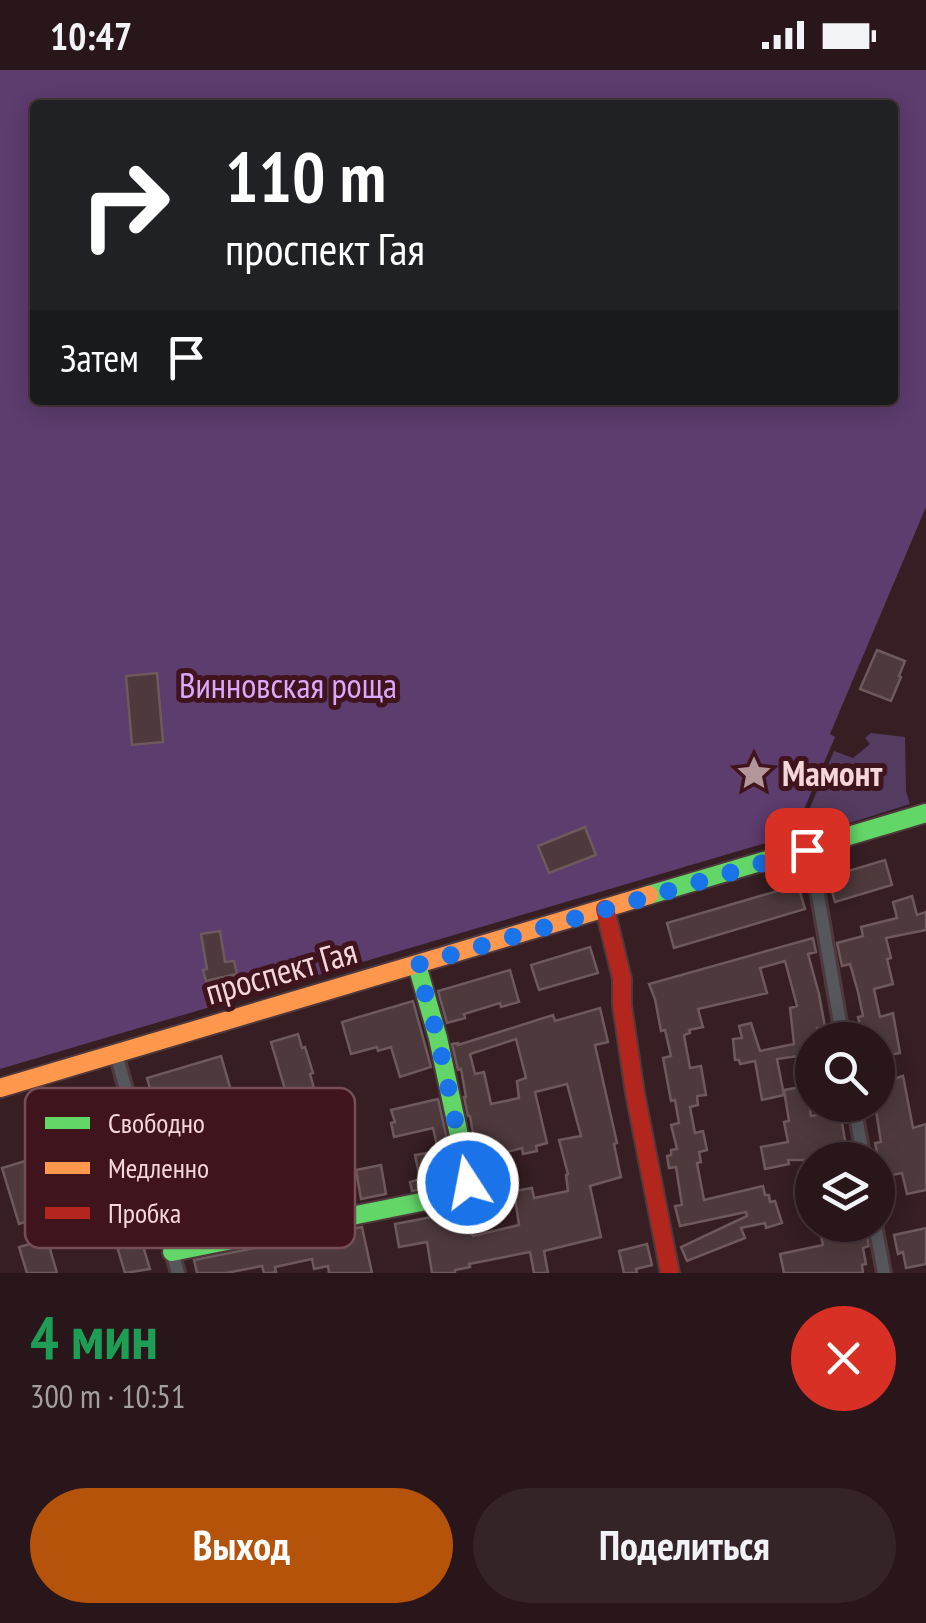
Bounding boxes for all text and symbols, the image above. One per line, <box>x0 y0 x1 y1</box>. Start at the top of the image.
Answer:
text: 10:47 <box>50 11 132 60</box>
text: 110 m <box>225 131 386 221</box>
icon: right <box>60 140 190 270</box>
text: проспект Гая <box>225 219 425 277</box>
icon: arrive <box>159 330 214 385</box>
text: Затем <box>60 333 139 382</box>
park label: Винновская роща <box>179 662 397 708</box>
place label: Мамонт <box>782 750 883 796</box>
place icon: Мамонт <box>735 754 773 792</box>
pin <box>765 808 850 893</box>
icon: arrive <box>780 823 835 878</box>
street label: проспект Гая <box>200 927 362 1015</box>
map controls <box>795 1022 895 1242</box>
button: search <box>795 1022 895 1122</box>
legend <box>25 1088 355 1248</box>
text: Свободно <box>108 1104 205 1141</box>
position arrow <box>416 1131 520 1235</box>
button: layers <box>795 1142 895 1242</box>
text: Медленно <box>108 1149 209 1186</box>
text: Пробка <box>108 1194 181 1231</box>
text: 4 мин <box>30 1298 158 1376</box>
button: close <box>791 1306 896 1411</box>
text: 300 m · 10:51 <box>30 1375 185 1417</box>
button: Выход <box>30 1488 453 1603</box>
button: Поделиться <box>473 1488 896 1603</box>

